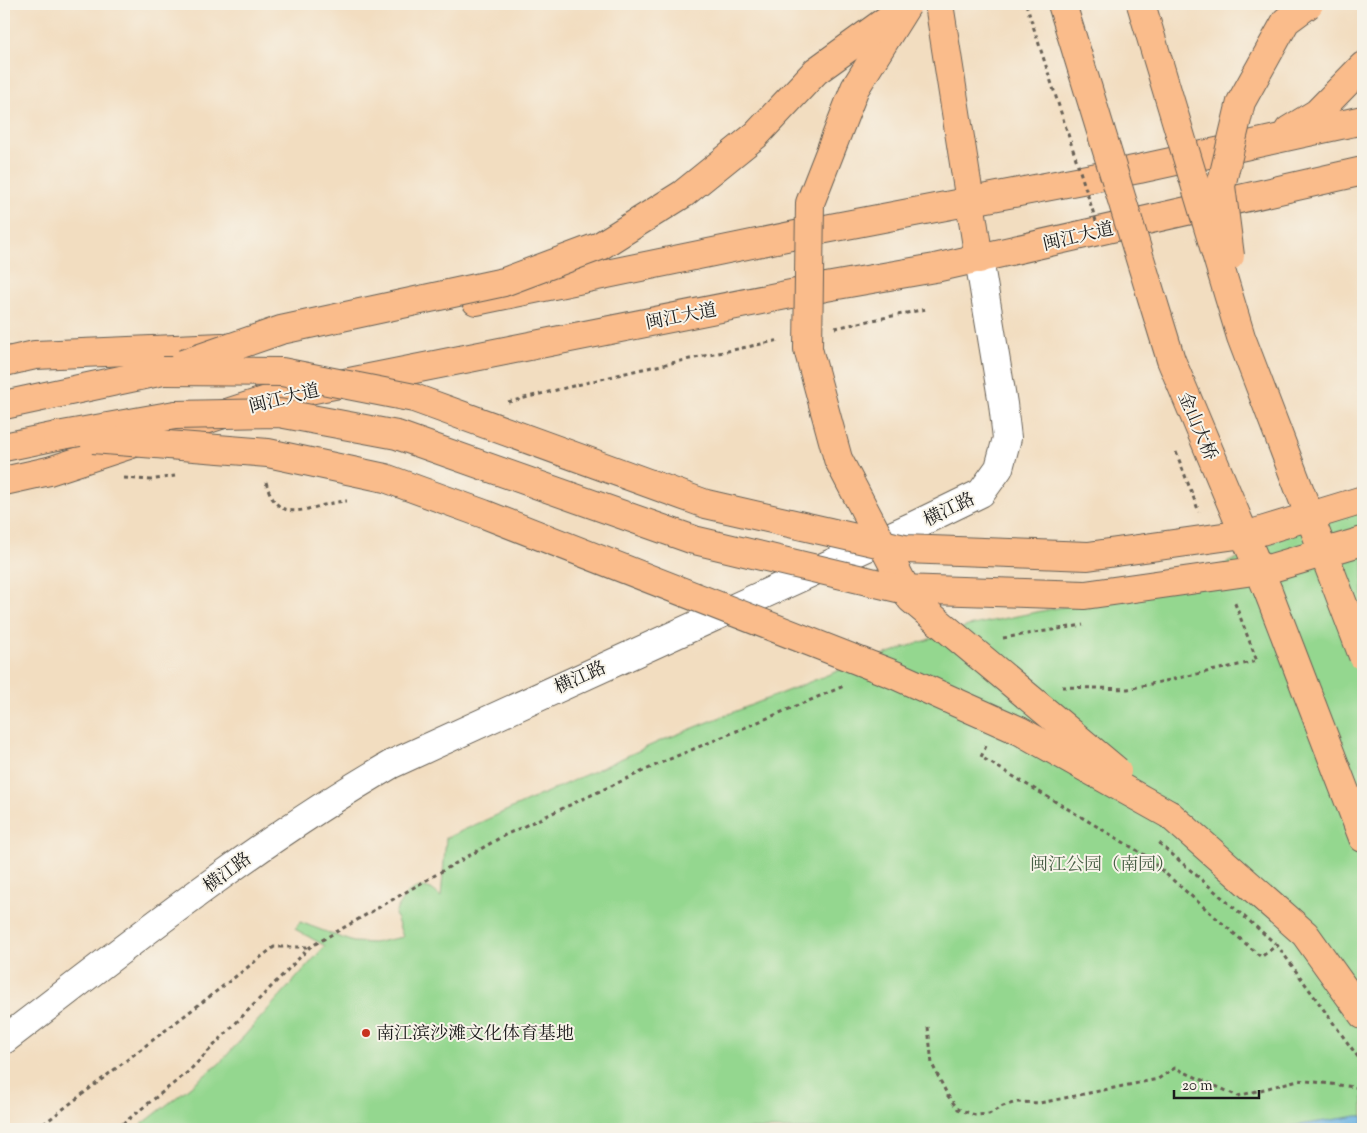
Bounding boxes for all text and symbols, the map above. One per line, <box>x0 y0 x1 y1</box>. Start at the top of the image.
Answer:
street label: 闽江大道 <box>1040 217 1116 259</box>
street label: 闽江大道 <box>644 298 719 338</box>
street label: 闽江大道 <box>246 379 323 421</box>
street label: 金山大桥 <box>1170 389 1222 465</box>
street label: 横江路 <box>920 487 980 534</box>
street label: 横江路 <box>551 656 611 702</box>
street label: 横江路 <box>199 847 258 900</box>
park label: 闽江公园（南园） <box>1030 853 1174 879</box>
place label: 南江滨沙滩文化体育基地 <box>376 1022 574 1048</box>
marker: 南江滨沙滩文化体育基地 <box>360 1027 372 1039</box>
scale bar <box>1174 1068 1260 1100</box>
text: 20 m <box>1182 1076 1213 1097</box>

